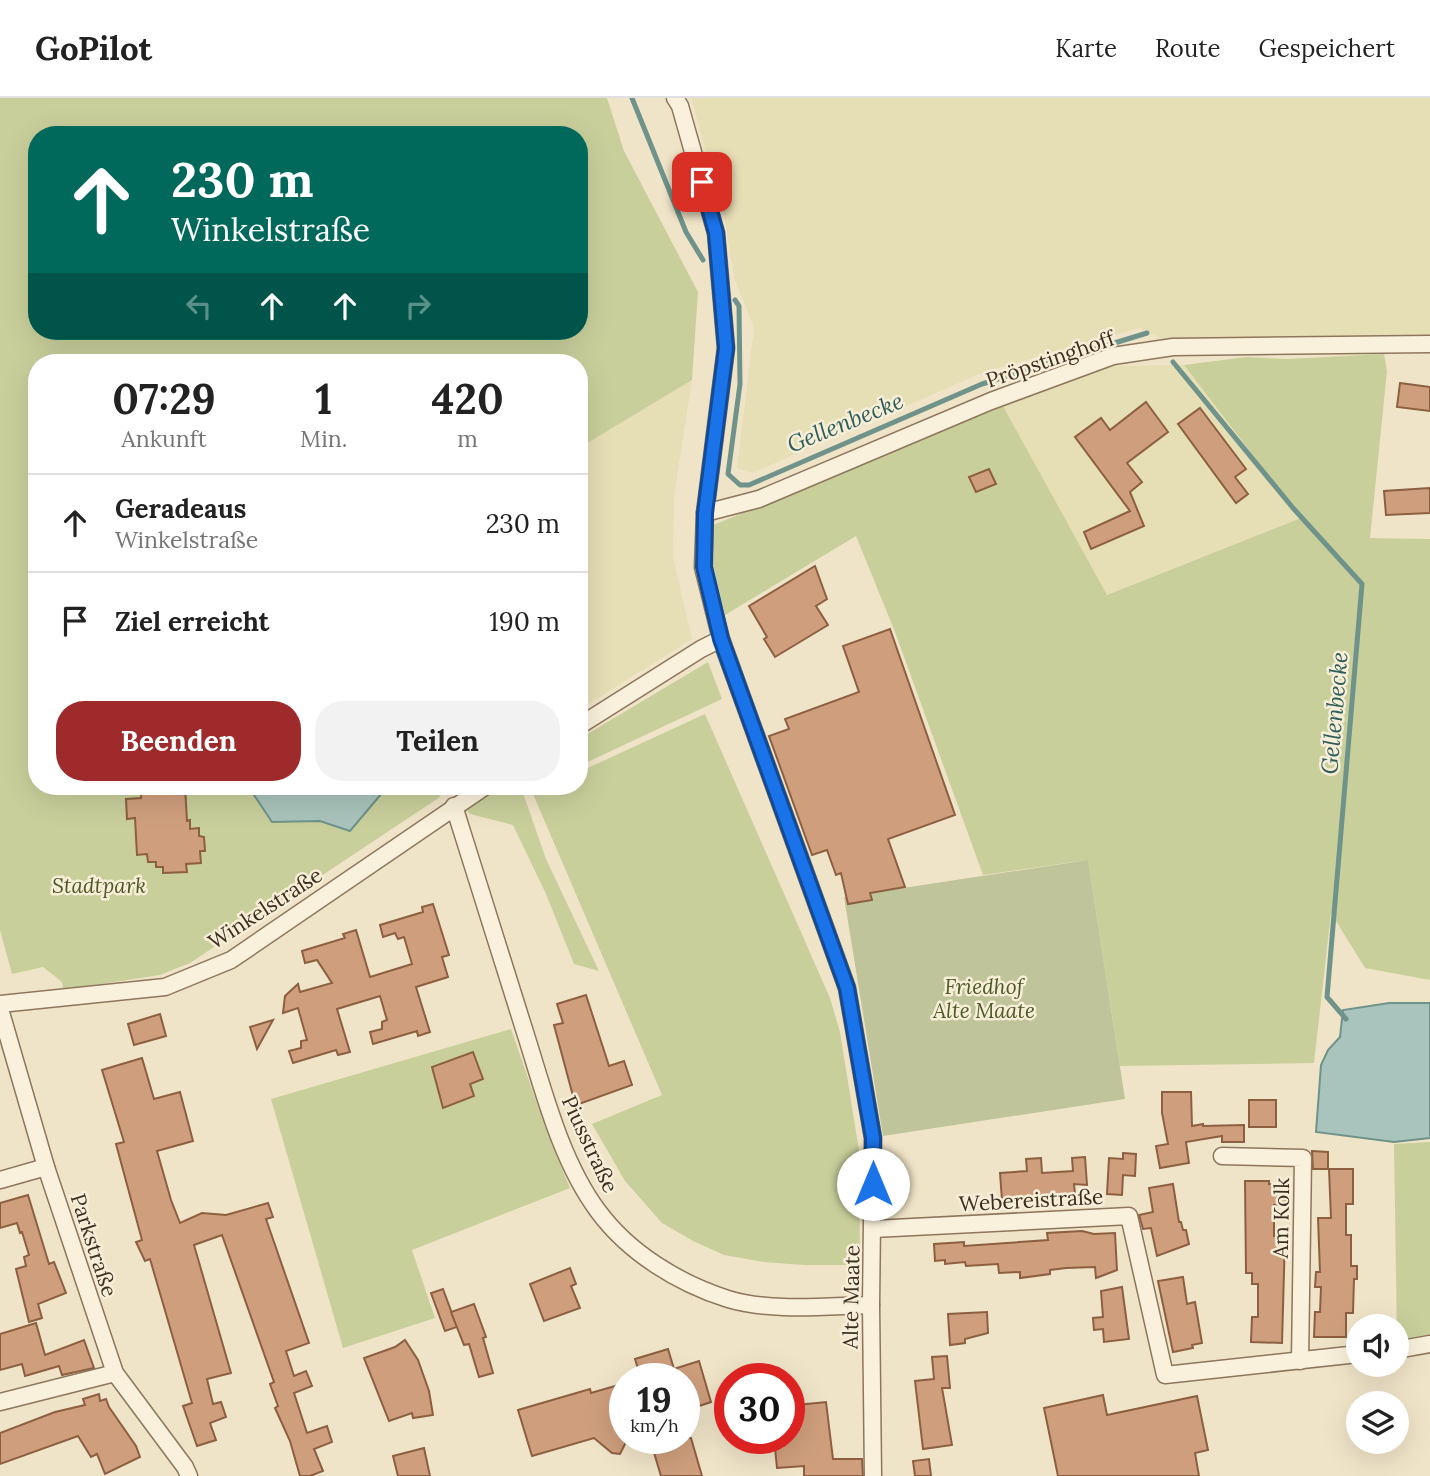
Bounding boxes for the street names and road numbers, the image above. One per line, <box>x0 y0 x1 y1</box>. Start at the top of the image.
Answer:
street label: Pröpstinghoff <box>982 324 1120 394</box>
street label: Winkelstraße <box>203 861 327 955</box>
street label: Piusstraße <box>556 1091 624 1197</box>
street label: Am Kolk <box>1267 1177 1295 1260</box>
street label: Webereistraße <box>958 1183 1104 1217</box>
street label: Parkstraße <box>65 1190 123 1300</box>
street label: Alte Maate <box>837 1245 865 1350</box>

